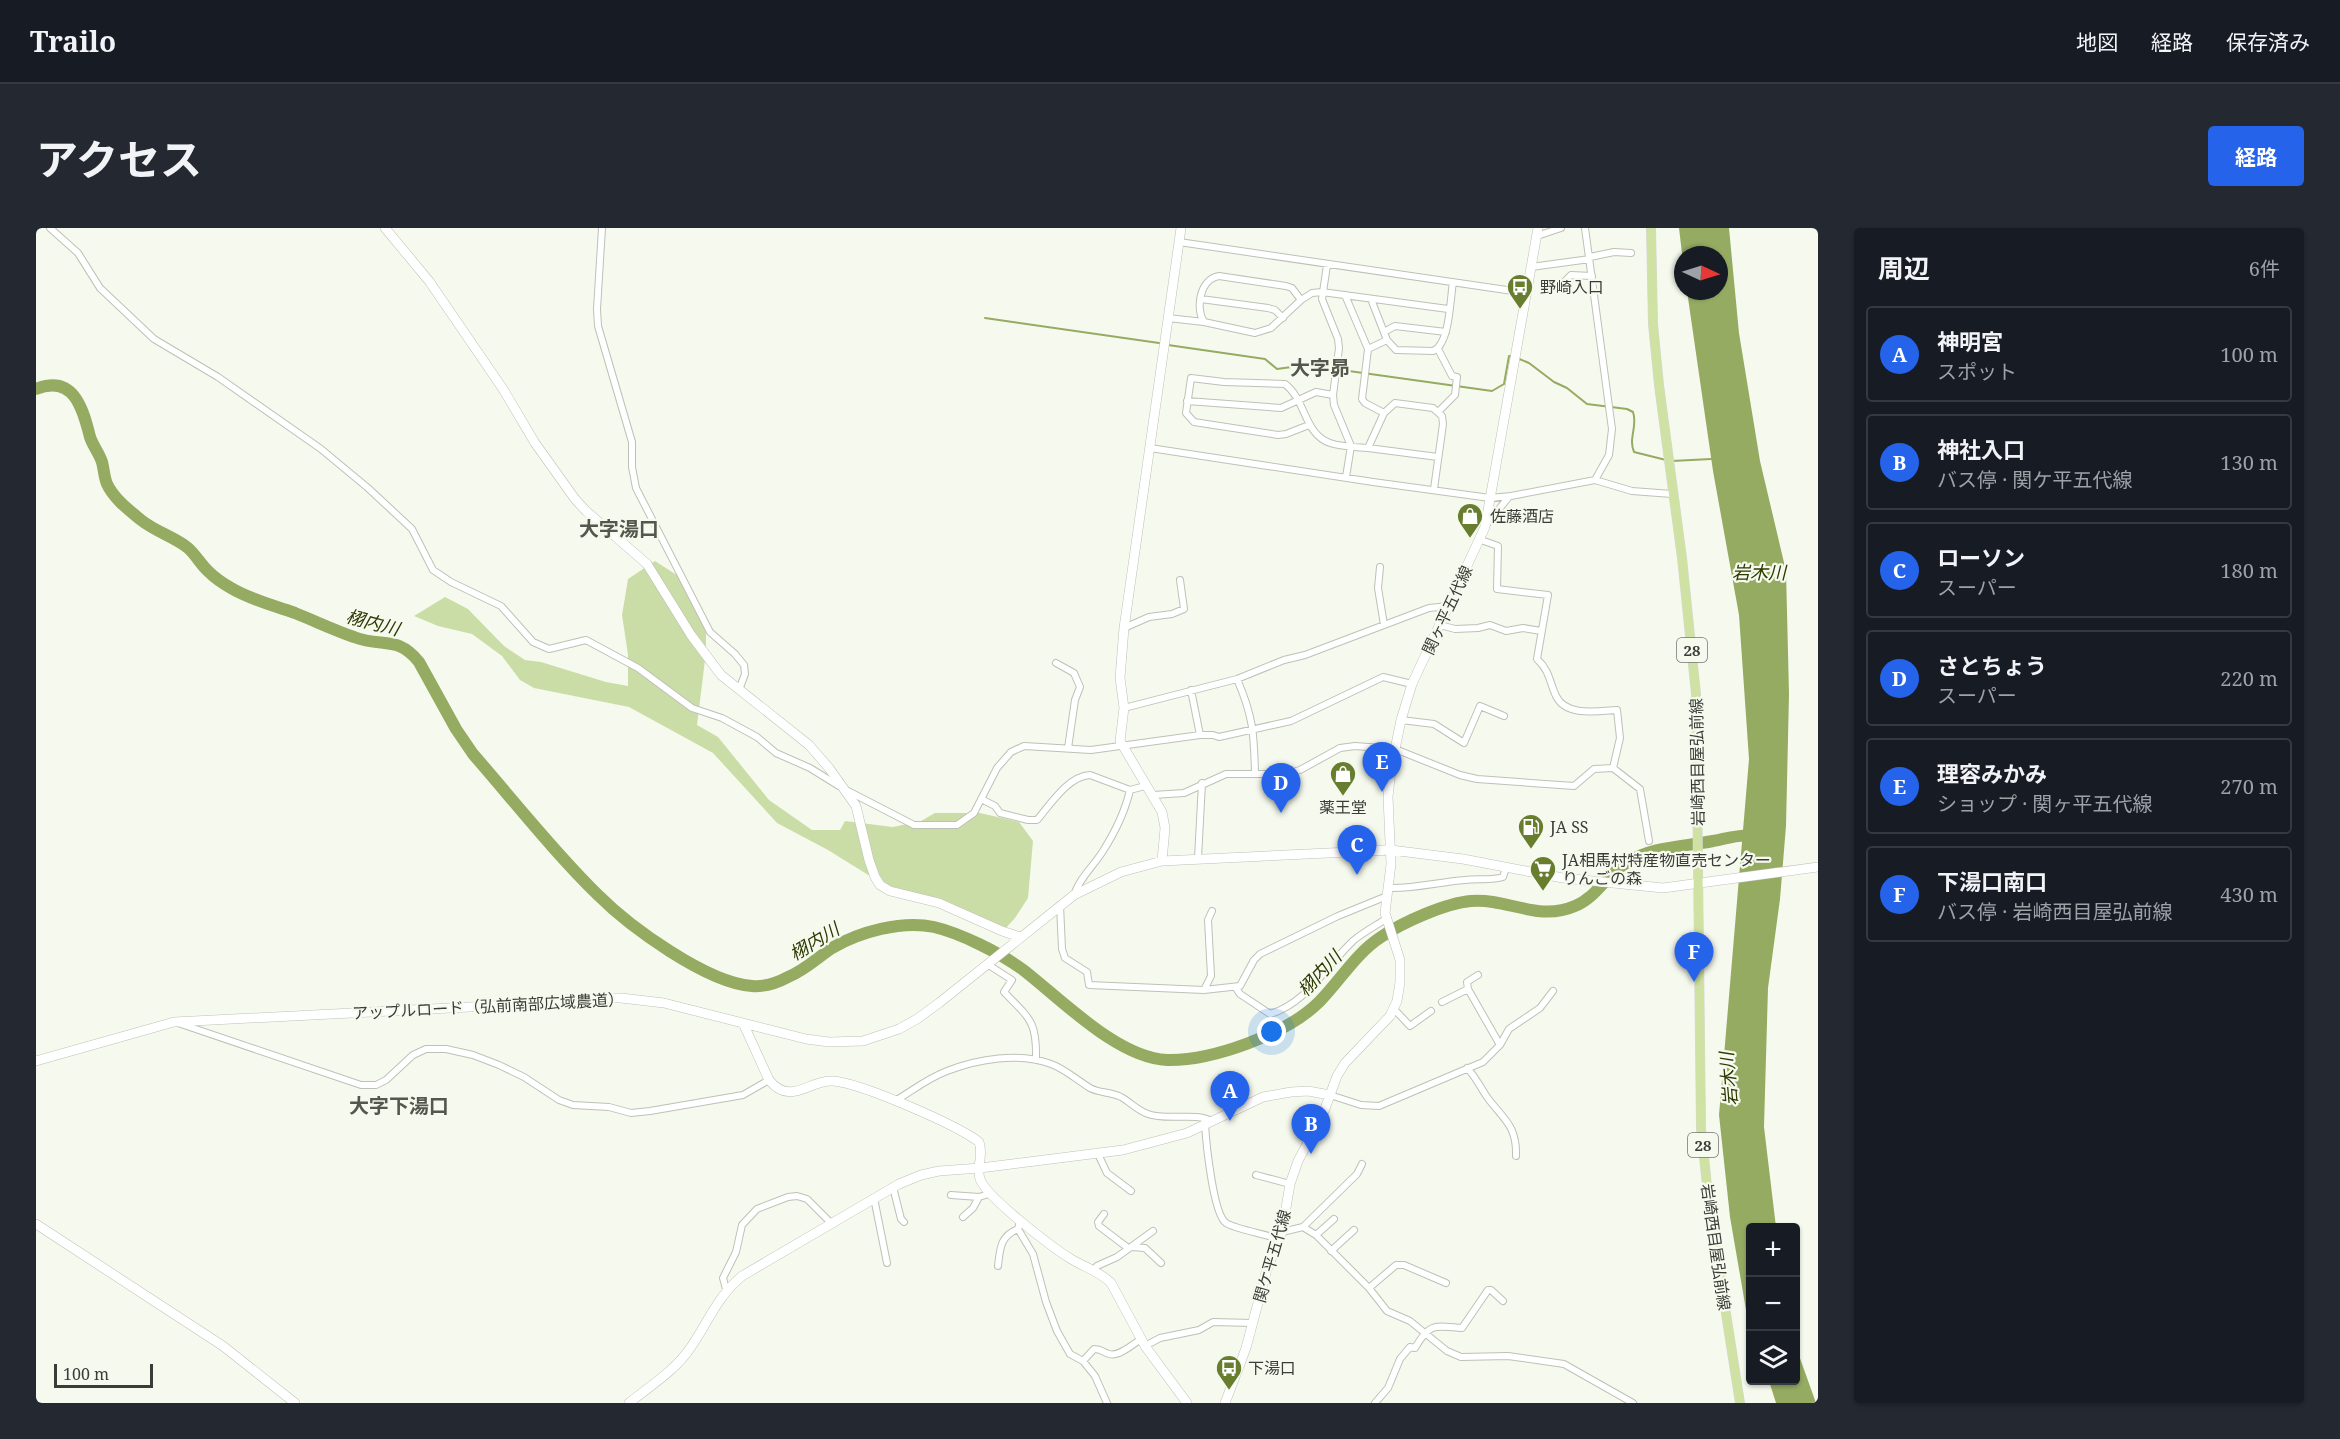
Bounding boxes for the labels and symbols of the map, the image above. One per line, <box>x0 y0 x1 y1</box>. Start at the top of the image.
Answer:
north arrow <box>1674 246 1728 300</box>
bus stop icon: 野崎入口 <box>1505 272 1535 310</box>
place label: 野崎入口 <box>1540 276 1604 298</box>
district label: 大字昴 <box>1290 354 1350 381</box>
shop icon: 佐藤酒店 <box>1455 501 1485 539</box>
place label: 佐藤酒店 <box>1490 505 1554 527</box>
district label: 大字湯口 <box>579 515 659 542</box>
water label: 岩木川 <box>1732 560 1788 584</box>
street label: 関ヶ平五代線 <box>1417 562 1477 658</box>
water label: 栩内川 <box>344 603 404 641</box>
road number: 28 <box>1677 638 1707 662</box>
street label: 岩崎西目屋弘前線 <box>1685 698 1709 826</box>
pin: E <box>1362 742 1402 792</box>
shop icon: 薬王堂 <box>1328 759 1358 797</box>
pin: D <box>1262 764 1300 813</box>
place label: 薬王堂 <box>1319 796 1367 818</box>
fuel station icon: JA SS <box>1516 812 1546 850</box>
place label: JA SS <box>1549 816 1589 838</box>
pin: C <box>1338 826 1376 875</box>
place label: JA相馬村特産物直売センター りんごの森 <box>1561 849 1771 889</box>
supermarket icon: JA相馬村特産物直売センター りんごの森 <box>1528 854 1558 892</box>
water label: 栩内川 <box>785 916 845 965</box>
pin: F <box>1674 932 1714 982</box>
water label: 栩内川 <box>1292 944 1348 1001</box>
street label: アップルロード（弘前南部広域農道） <box>352 988 624 1024</box>
your location <box>1257 1017 1286 1046</box>
water label: 岩木川 <box>1714 1049 1742 1107</box>
pin: A <box>1210 1072 1250 1121</box>
district label: 大字下湯口 <box>349 1092 449 1119</box>
pin: B <box>1292 1104 1330 1154</box>
road number: 28 <box>1688 1133 1718 1157</box>
street label: 岩崎西目屋弘前線 <box>1696 1182 1736 1312</box>
street label: 関ケ平五代線 <box>1248 1207 1296 1305</box>
bus stop icon: 下湯口 <box>1214 1353 1244 1391</box>
place label: 下湯口 <box>1248 1357 1296 1379</box>
scale bar <box>54 1361 153 1388</box>

